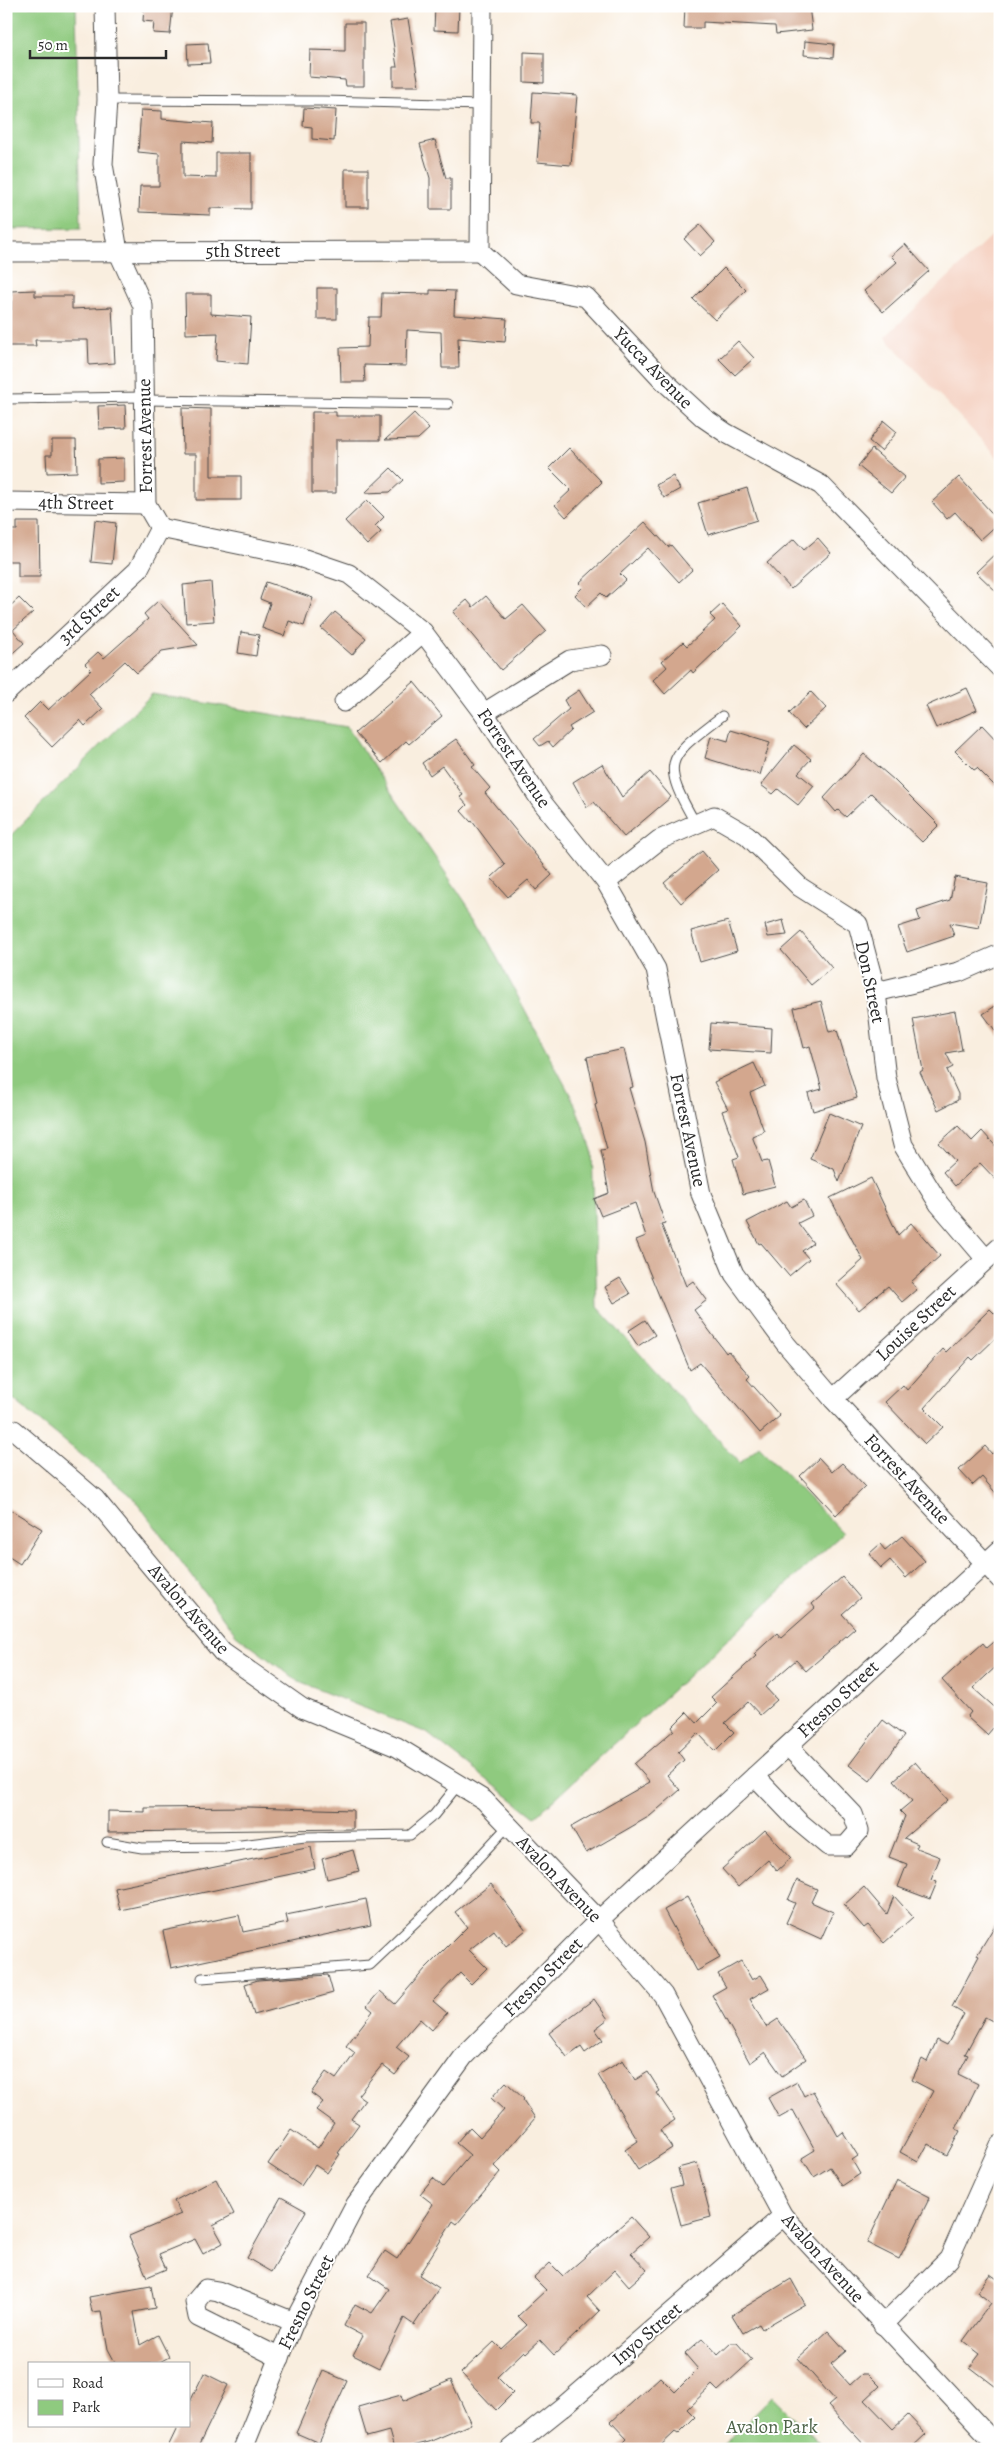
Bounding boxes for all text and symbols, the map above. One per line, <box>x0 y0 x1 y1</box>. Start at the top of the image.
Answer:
scale bar <box>30 28 166 60</box>
text: 50 m <box>38 35 68 55</box>
street label: 5th Street <box>205 238 281 264</box>
street label: Yucca Avenue <box>607 321 699 415</box>
street label: Forrest Avenue <box>131 378 159 494</box>
street label: 4th Street <box>38 489 114 517</box>
street label: 3rd Street <box>52 580 126 650</box>
street label: Forrest Avenue <box>471 703 557 813</box>
street label: Don Street <box>849 938 891 1026</box>
street label: Forrest Avenue <box>663 1071 713 1189</box>
street label: Louise Street <box>870 1279 962 1367</box>
street label: Forrest Avenue <box>858 1428 956 1530</box>
street label: Avalon Avenue <box>142 1557 236 1660</box>
street label: Fresno Street <box>791 1654 885 1744</box>
street label: Avalon Avenue <box>510 1829 607 1929</box>
street label: Fresno Street <box>497 1931 589 2023</box>
street label: Avalon Avenue <box>775 2207 870 2309</box>
street label: Fresno Street <box>272 2250 340 2354</box>
street label: Inyo Street <box>606 2296 688 2372</box>
legend <box>28 2362 190 2428</box>
text: Road <box>72 2373 104 2393</box>
text: Park <box>72 2397 101 2417</box>
park label: Avalon Park <box>725 2414 818 2440</box>

